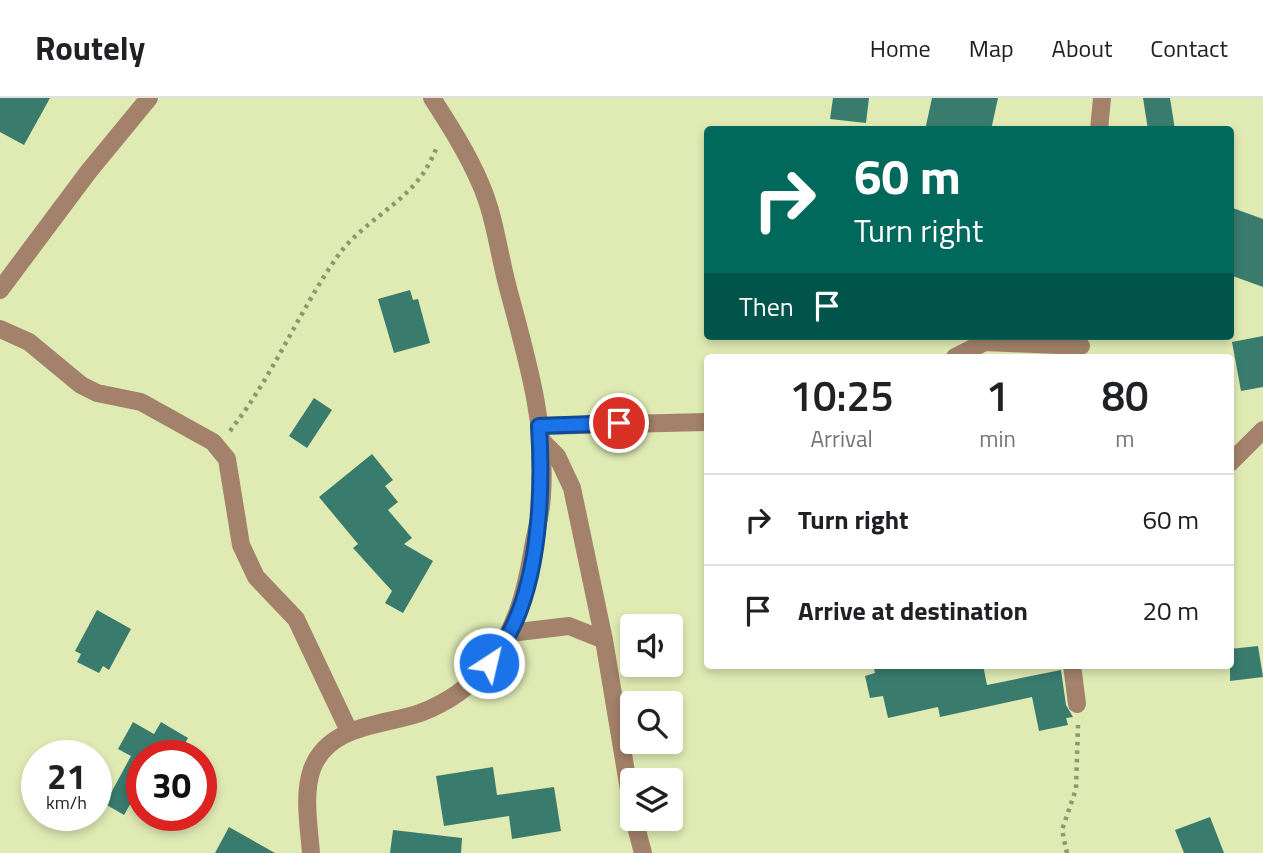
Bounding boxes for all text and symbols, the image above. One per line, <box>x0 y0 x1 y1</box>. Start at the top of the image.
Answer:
text: Routely <box>35 23 145 73</box>
text: Home <box>870 30 931 66</box>
text: Map <box>969 30 1014 66</box>
text: About <box>1052 30 1112 66</box>
text: Contact <box>1150 30 1228 66</box>
text: 60 m <box>854 138 961 213</box>
icon: right <box>739 154 830 245</box>
text: Turn right <box>854 206 983 254</box>
text: Then <box>739 287 794 326</box>
icon: arrive <box>808 287 846 325</box>
text: 10:25 <box>790 363 894 427</box>
text: 1 <box>986 363 1009 427</box>
text: 80 <box>1101 363 1148 427</box>
pin <box>589 393 649 453</box>
icon: arrive <box>600 404 638 442</box>
text: Arrival <box>810 421 873 456</box>
text: min <box>979 421 1016 456</box>
text: m <box>1115 421 1135 456</box>
text: Turn right <box>798 500 909 539</box>
text: 60 m <box>1142 500 1199 539</box>
icon: right <box>739 501 777 539</box>
text: Arrive at destination <box>798 591 1028 630</box>
text: 20 m <box>1142 591 1199 630</box>
icon: arrive <box>739 592 777 630</box>
map controls <box>620 614 683 831</box>
button: sound <box>620 614 683 677</box>
position arrow <box>452 626 526 700</box>
button: search <box>620 691 683 754</box>
speed limit sign: 30 <box>126 740 217 831</box>
text: 21 <box>47 749 86 803</box>
button: layers <box>620 768 683 831</box>
text: km/h <box>46 789 87 816</box>

